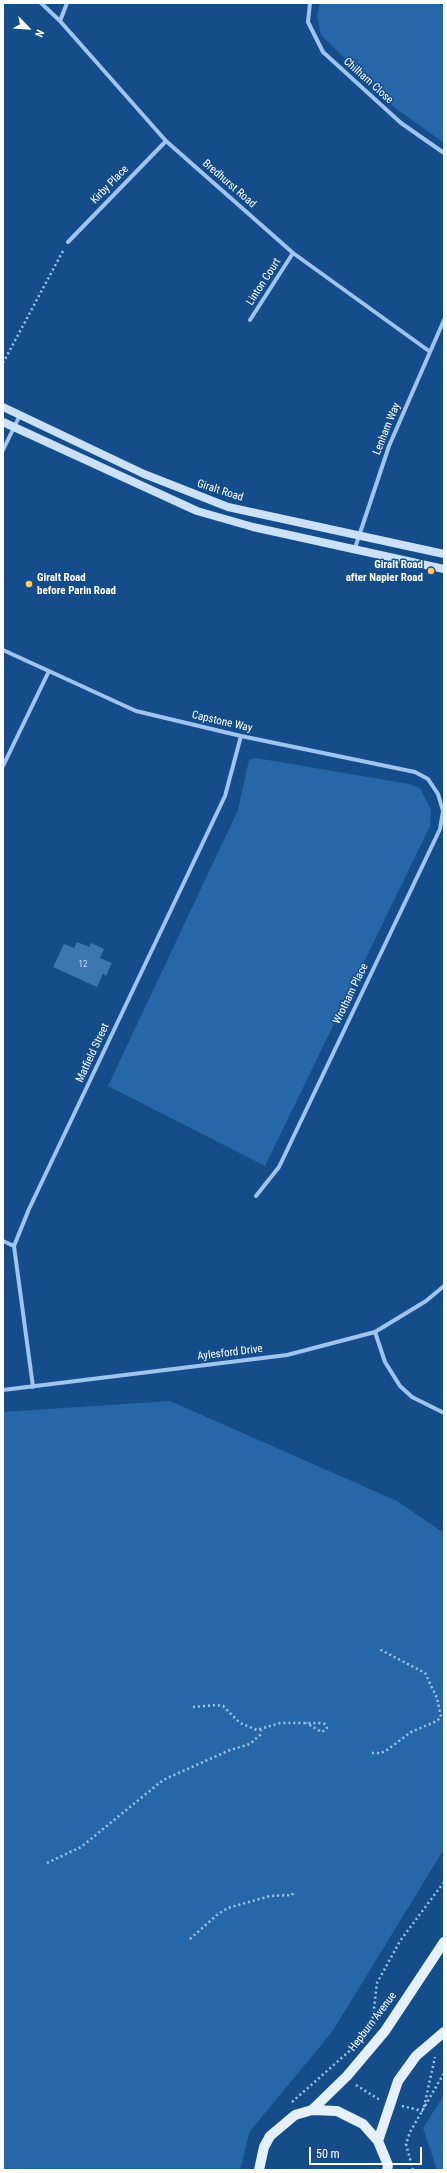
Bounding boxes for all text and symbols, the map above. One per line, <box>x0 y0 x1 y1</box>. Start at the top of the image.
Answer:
north arrow <box>8 8 48 48</box>
text: N <box>32 27 47 39</box>
street label: Chilham Close <box>340 55 396 107</box>
street label: Bredhurst Road <box>199 157 259 211</box>
street label: Kirby Place <box>88 163 132 207</box>
street label: Linton Court <box>244 256 284 308</box>
street label: Lenham Way <box>371 401 403 457</box>
street label: Giralt Road <box>195 477 245 505</box>
place label: Giralt Road after Napier Road <box>346 558 423 584</box>
marker: Giralt Road after Napier Road <box>426 566 436 576</box>
place label: Giralt Road before Parin Road <box>37 571 116 597</box>
marker: Giralt Road before Parin Road <box>24 579 34 589</box>
street label: Capstone Way <box>191 709 253 735</box>
house number: 12 <box>79 960 87 970</box>
street label: Wrotham Place <box>331 962 371 1026</box>
street label: Matfield Street <box>74 1021 112 1085</box>
street label: Aylesford Drive <box>197 1342 263 1364</box>
street label: Hepburn Avenue <box>346 1990 400 2054</box>
scale bar <box>311 2139 424 2165</box>
text: 50 m <box>316 2147 340 2161</box>

